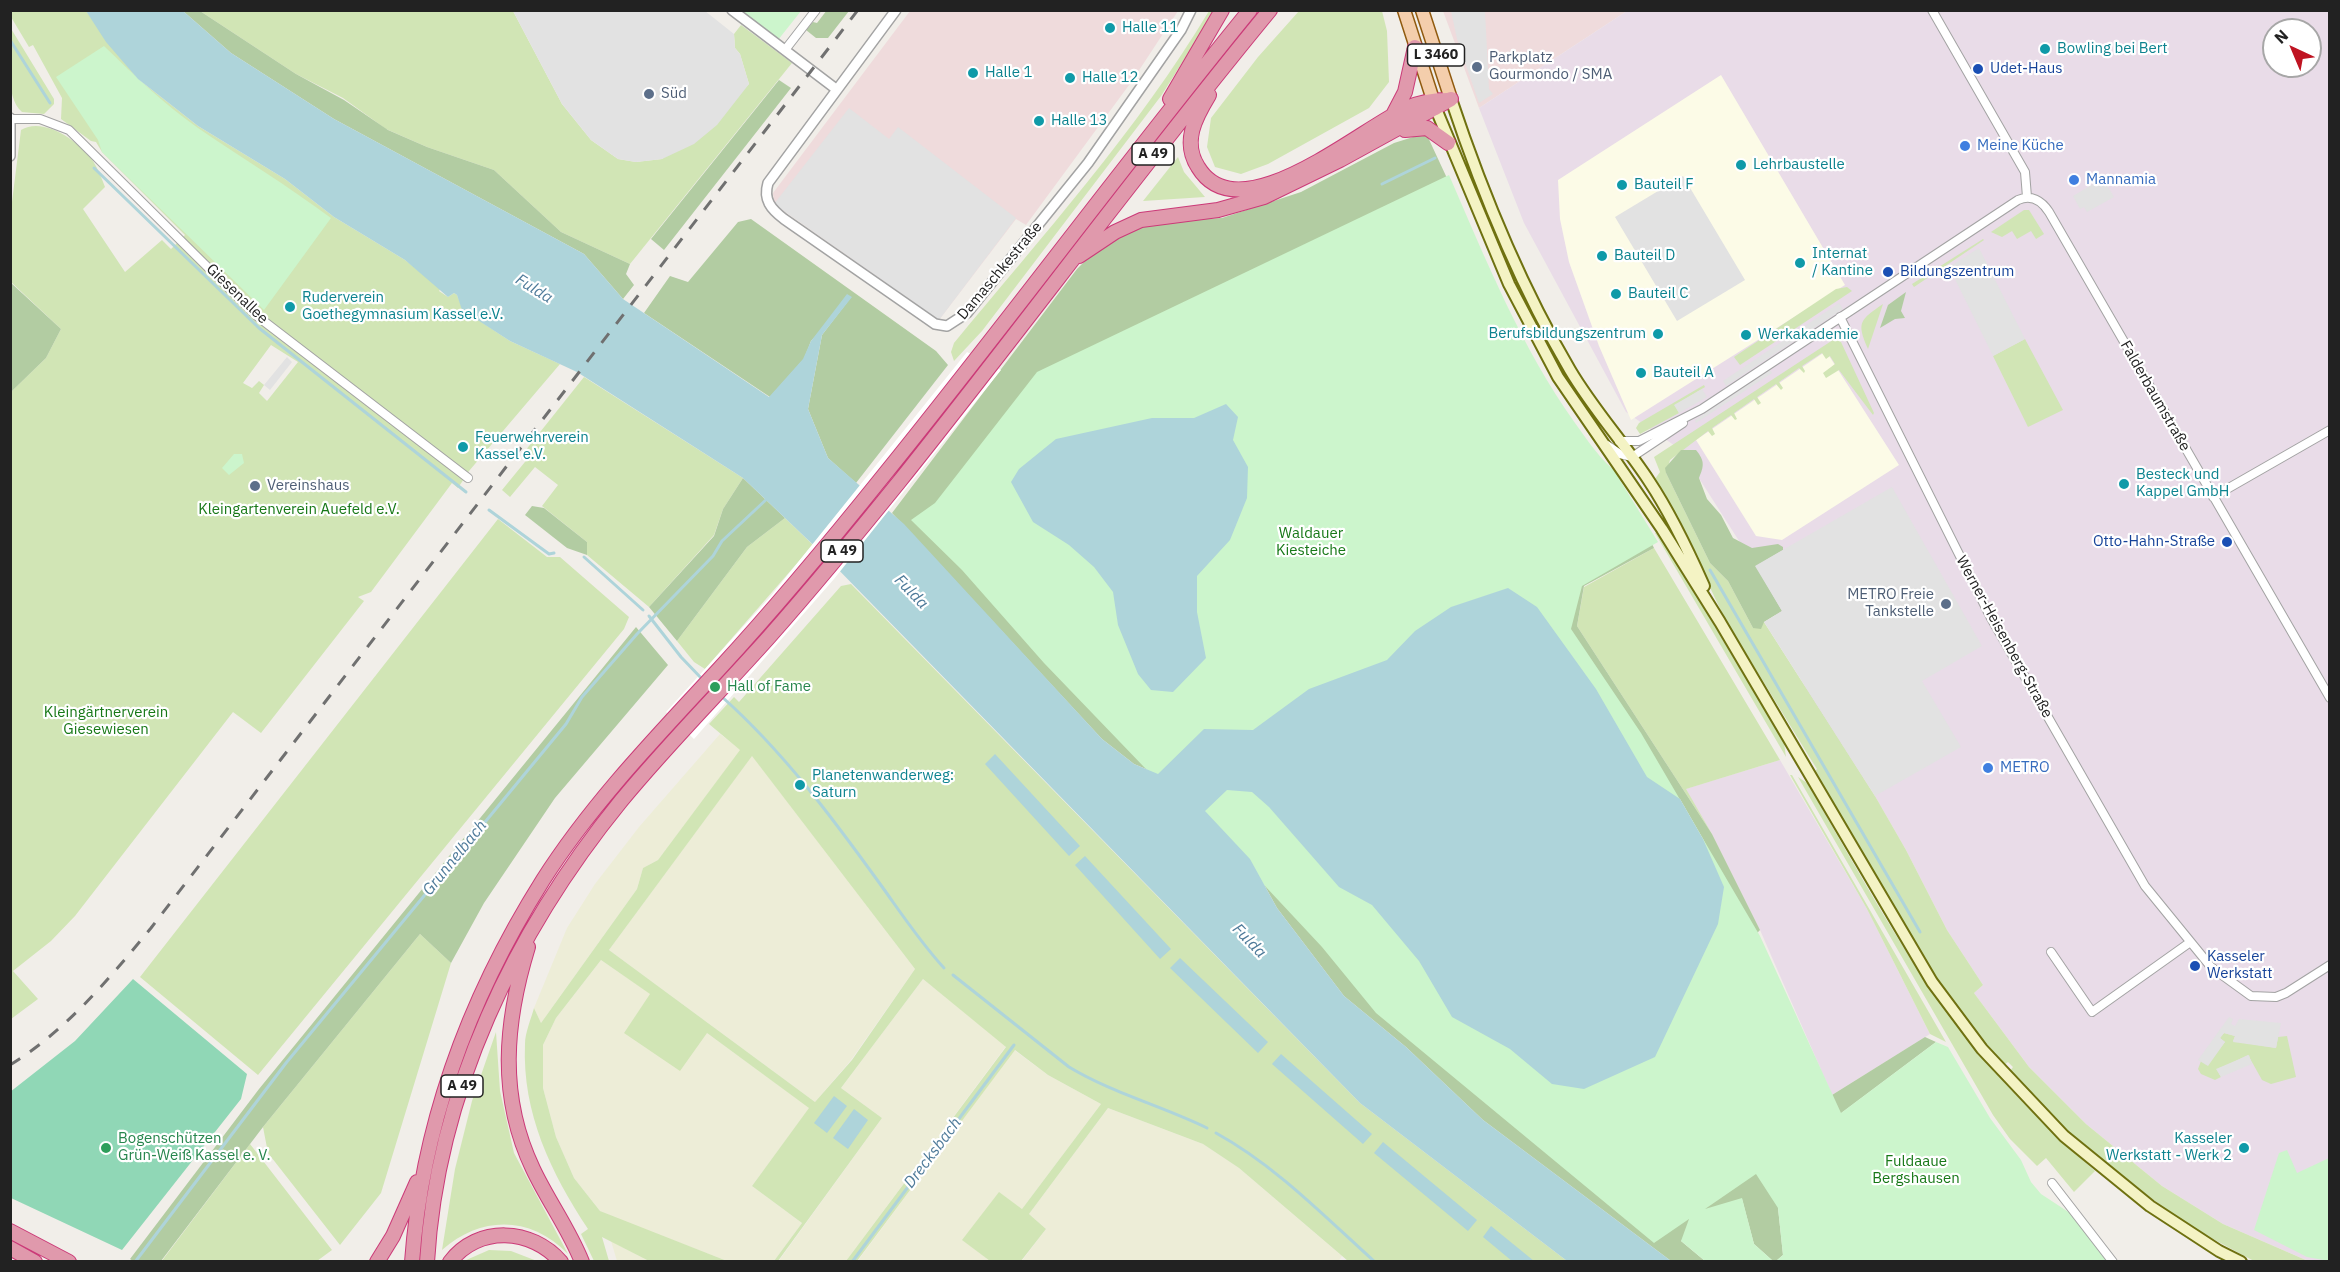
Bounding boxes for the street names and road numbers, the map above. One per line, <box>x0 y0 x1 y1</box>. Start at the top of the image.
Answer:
road number: L 3460 <box>1408 44 1464 66</box>
road number: A 49 <box>1132 143 1174 165</box>
street label: Damaschkestraße <box>954 218 1046 324</box>
street label: Giesenallee <box>202 260 272 328</box>
street label: Falderbaumstraße <box>2116 338 2194 454</box>
road number: A 49 <box>821 540 863 562</box>
street label: Werner-Heisenberg-Straße <box>1952 553 2056 721</box>
road number: A 49 <box>441 1075 483 1097</box>

